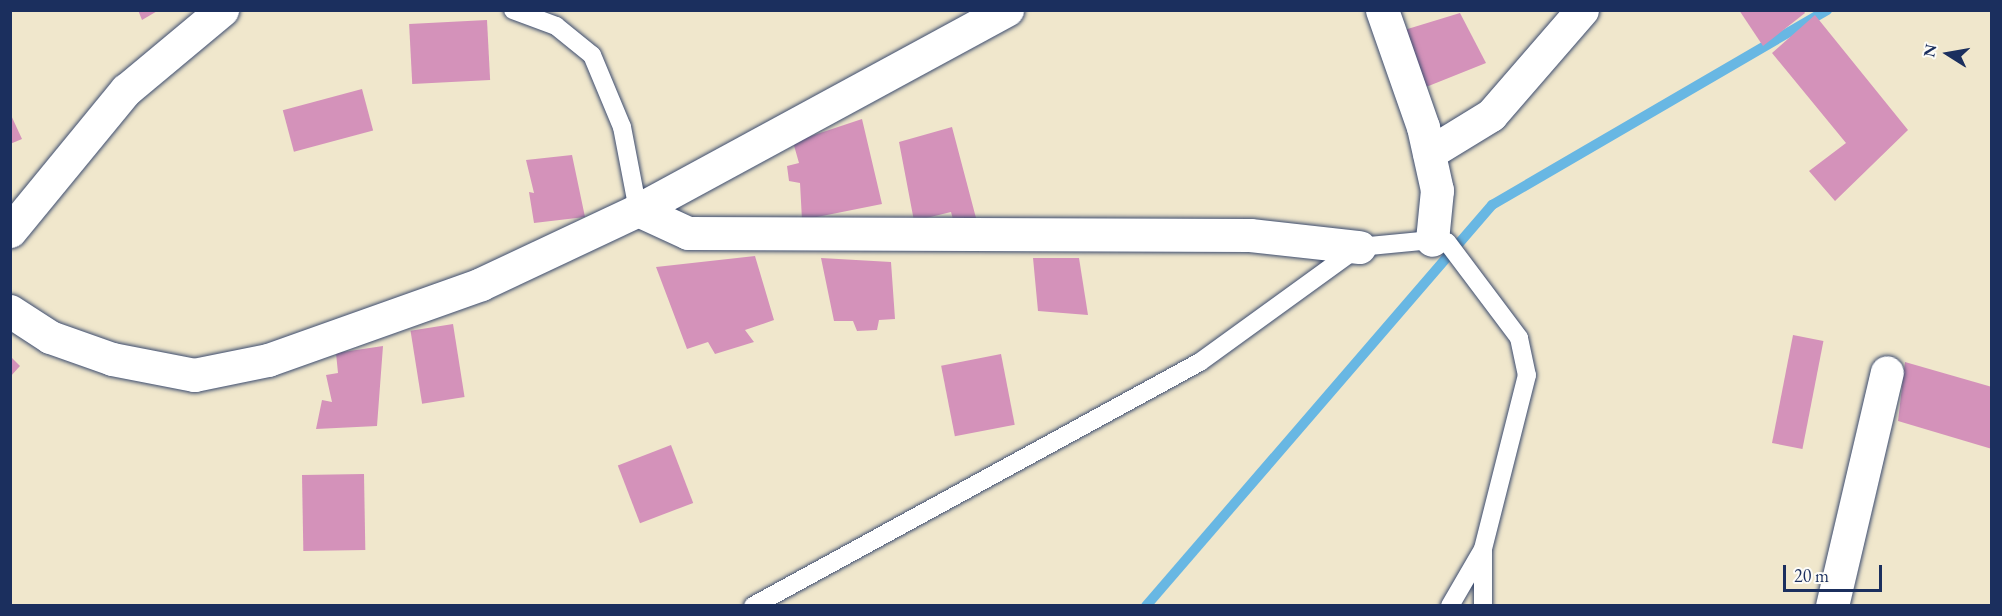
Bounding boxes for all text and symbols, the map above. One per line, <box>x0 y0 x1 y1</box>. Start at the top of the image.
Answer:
north arrow <box>1918 24 1978 84</box>
text: N <box>1918 42 1941 59</box>
scale bar <box>1786 553 1885 591</box>
text: 20 m <box>1794 564 1829 587</box>

